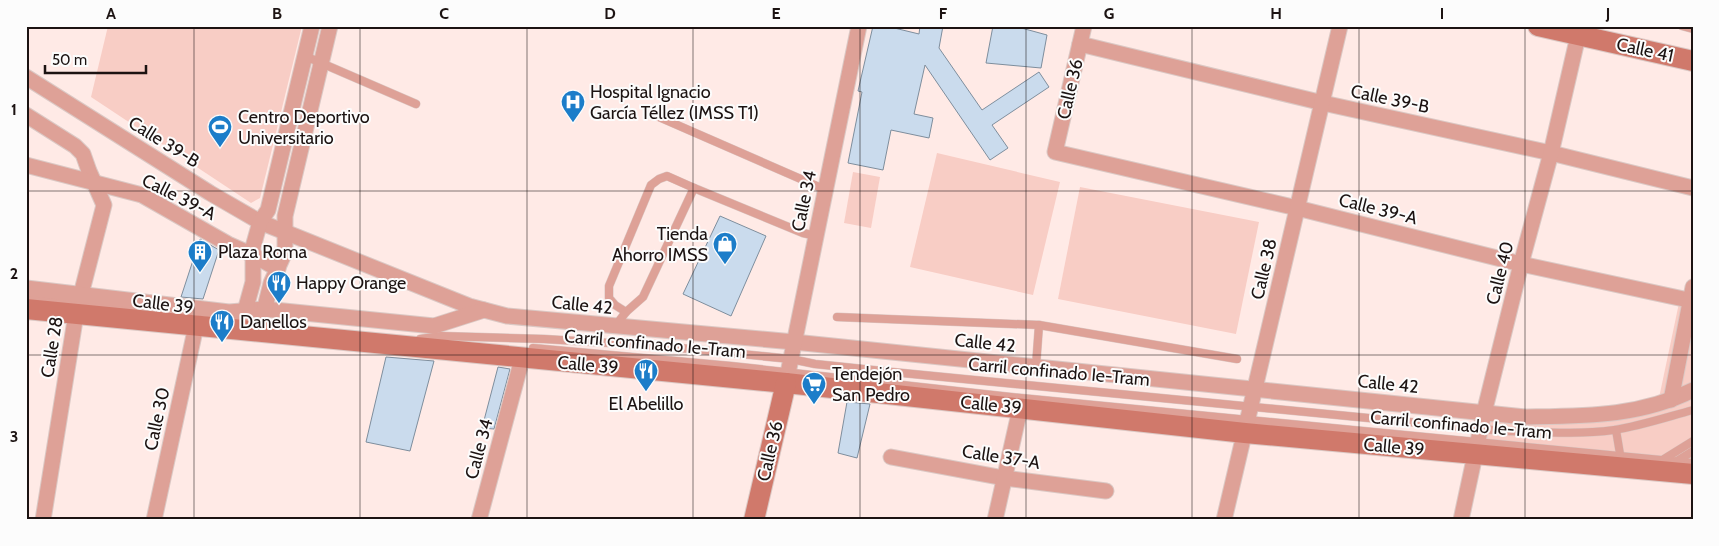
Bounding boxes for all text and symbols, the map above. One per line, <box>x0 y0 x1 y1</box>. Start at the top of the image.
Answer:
text: A <box>106 4 116 23</box>
text: B <box>272 4 282 23</box>
text: C <box>439 4 449 23</box>
text: D <box>604 4 616 23</box>
text: E <box>771 4 781 23</box>
text: F <box>939 4 948 23</box>
text: G <box>1104 4 1114 23</box>
text: H <box>1270 4 1282 23</box>
text: I <box>1440 4 1444 23</box>
text: J <box>1605 4 1610 23</box>
street label: Calle 41 <box>1614 33 1676 67</box>
scale bar <box>45 42 146 74</box>
text: 50 m <box>52 51 87 69</box>
street label: Calle 36 <box>1052 57 1088 121</box>
street label: Calle 39-B <box>1349 80 1432 118</box>
place label: Hospital Ignacio García Téllez (IMSS T1) <box>590 81 759 124</box>
hospital icon: Hospital Ignacio García Téllez (IMSS T1) <box>560 89 586 123</box>
text: 1 <box>11 100 17 119</box>
place label: Centro Deportivo Universitario <box>238 106 370 149</box>
street label: Calle 39-B <box>124 112 204 173</box>
sports icon: Centro Deportivo Universitario <box>207 114 233 148</box>
street label: Calle 39-A <box>138 169 220 225</box>
street label: Calle 34 <box>787 169 821 233</box>
street label: Calle 39-A <box>1336 189 1420 229</box>
place label: Tienda Ahorro IMSS <box>612 223 708 266</box>
shop icon: Tienda Ahorro IMSS <box>712 231 738 265</box>
street label: Calle 38 <box>1246 236 1282 302</box>
building icon: Plaza Roma <box>187 239 213 273</box>
street label: Calle 40 <box>1482 239 1518 307</box>
place label: Plaza Roma <box>218 241 307 263</box>
text: 2 <box>10 264 18 283</box>
restaurant icon: Happy Orange <box>266 270 292 304</box>
place label: Happy Orange <box>296 272 406 294</box>
street label: Calle 39 <box>131 289 195 319</box>
street label: Calle 42 <box>550 291 614 319</box>
restaurant icon: Danellos <box>209 309 235 343</box>
place label: Danellos <box>240 311 307 333</box>
street label: Calle 28 <box>36 315 68 379</box>
street label: Carril confinado Ie-Tram <box>563 325 747 363</box>
street label: Calle 42 <box>953 329 1017 357</box>
street label: Calle 39 <box>556 351 620 379</box>
street label: Carril confinado Ie-Tram <box>967 353 1151 391</box>
restaurant icon: El Abelillo <box>633 358 659 392</box>
place label: Tendejón San Pedro <box>832 363 910 406</box>
street label: Calle 42 <box>1356 370 1420 398</box>
supermarket icon: Tendejón San Pedro <box>801 371 827 405</box>
street label: Calle 30 <box>140 386 174 452</box>
street label: Calle 39 <box>959 391 1023 419</box>
place label: El Abelillo <box>609 393 684 415</box>
street label: Carril confinado Ie-Tram <box>1369 406 1553 444</box>
street label: Calle 34 <box>460 416 498 482</box>
street label: Calle 36 <box>752 419 788 483</box>
text: 3 <box>10 427 18 446</box>
street label: Calle 39 <box>1362 433 1426 461</box>
street label: Calle 37-A <box>960 440 1042 474</box>

